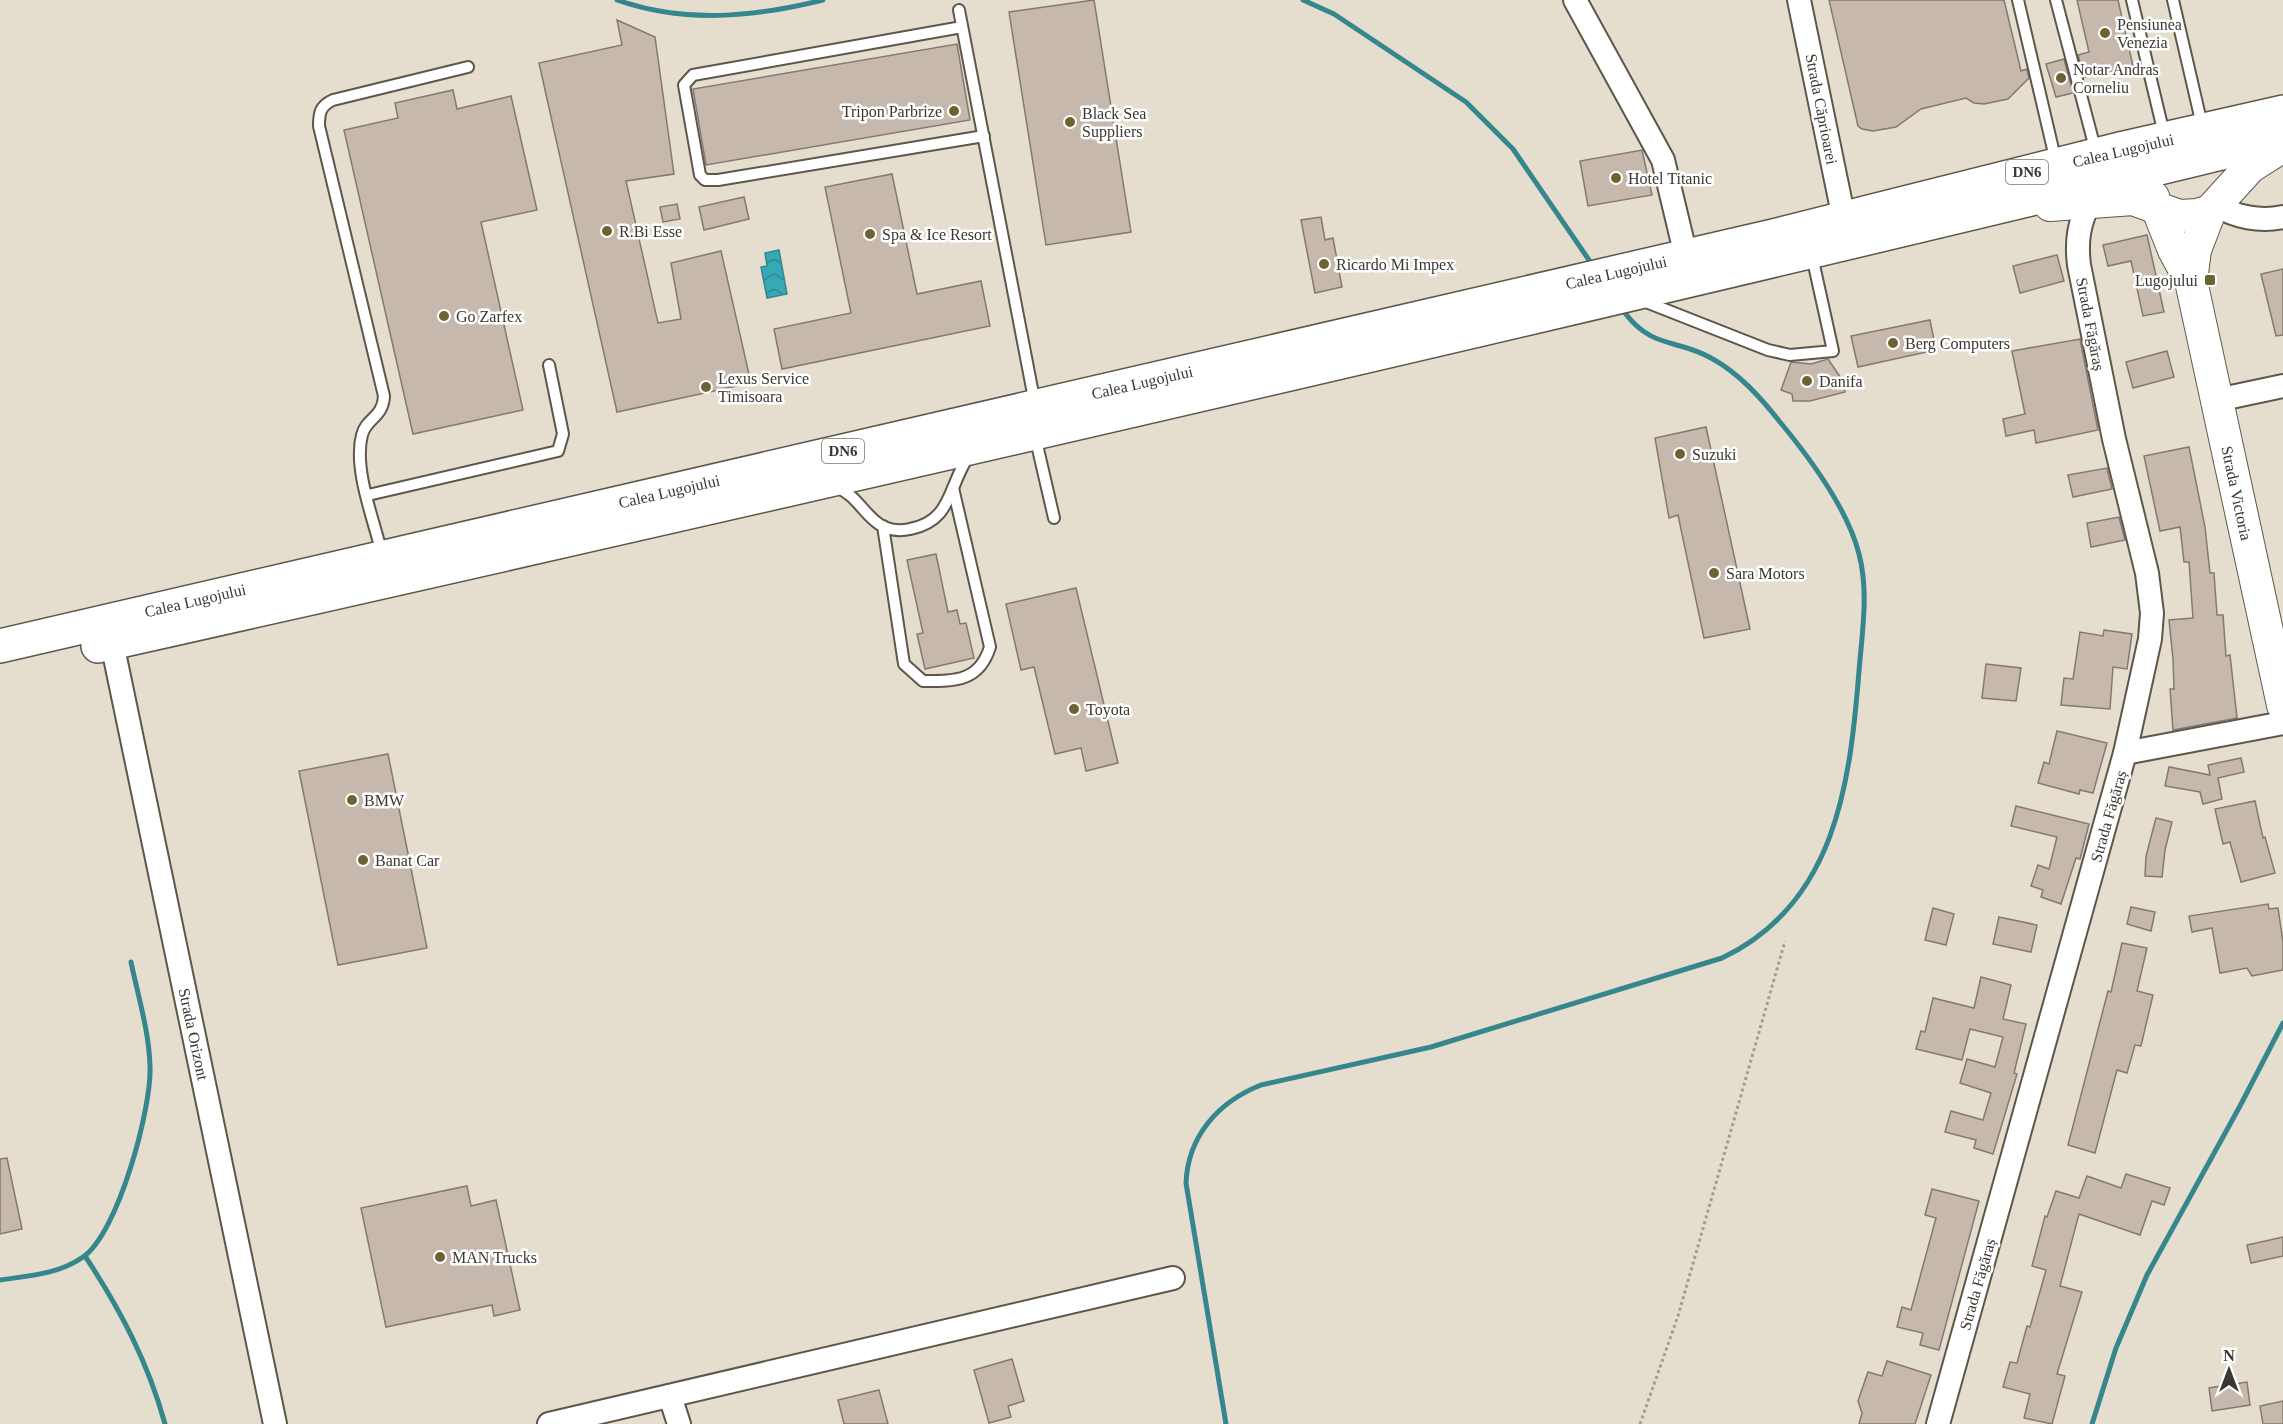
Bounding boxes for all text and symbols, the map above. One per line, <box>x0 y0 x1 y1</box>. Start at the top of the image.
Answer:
place label: Pensiunea Venezia <box>2117 16 2182 51</box>
marker: Pensiunea Venezia <box>2098 26 2112 40</box>
street label: Strada Căprioarei <box>1801 52 1841 167</box>
place label: Notar Andras Corneliu <box>2073 61 2159 96</box>
marker: Notar Andras Corneliu <box>2054 71 2068 85</box>
place label: Tripon Parbrize <box>842 103 942 121</box>
marker: Tripon Parbrize <box>947 104 961 118</box>
place label: Black Sea Suppliers <box>1082 105 1146 141</box>
marker: Black Sea Suppliers <box>1063 115 1077 129</box>
street label: Calea Lugojului <box>2071 130 2176 171</box>
road number: DN6 <box>2006 160 2048 184</box>
place label: Hotel Titanic <box>1628 170 1712 187</box>
marker: Hotel Titanic <box>1609 171 1623 185</box>
place label: R.Bi Esse <box>619 223 682 240</box>
marker: R.Bi Esse <box>600 224 614 238</box>
place label: Spa & Ice Resort <box>882 226 992 244</box>
marker: Spa & Ice Resort <box>863 227 877 241</box>
street label: Calea Lugojului <box>1564 252 1669 293</box>
place label: Ricardo Mi Impex <box>1336 256 1454 274</box>
marker: Ricardo Mi Impex <box>1317 257 1331 271</box>
place label: Lugojului <box>2135 272 2199 290</box>
marker: Lugojului <box>2203 273 2217 287</box>
street label: Strada Făgăraș <box>2072 276 2108 372</box>
place label: Go Zarfex <box>456 308 522 325</box>
marker: Go Zarfex <box>437 309 451 323</box>
place label: Berg Computers <box>1905 335 2010 353</box>
marker: Berg Computers <box>1886 336 1900 350</box>
street label: Calea Lugojului <box>1090 362 1195 403</box>
place label: Lexus Service Timisoara <box>718 370 809 405</box>
place label: Danifa <box>1819 373 1863 390</box>
marker: Danifa <box>1800 374 1814 388</box>
marker: Lexus Service Timisoara <box>699 380 713 394</box>
road number: DN6 <box>822 439 864 463</box>
street label: Strada Victoria <box>2218 444 2255 542</box>
place label: Suzuki <box>1692 446 1737 463</box>
marker: Suzuki <box>1673 447 1687 461</box>
street label: Calea Lugojului <box>617 471 722 512</box>
place label: Sara Motors <box>1726 565 1805 582</box>
marker: Sara Motors <box>1707 566 1721 580</box>
street label: Calea Lugojului <box>143 580 248 621</box>
place label: Toyota <box>1086 701 1130 719</box>
marker: Toyota <box>1067 702 1081 716</box>
street label: Strada Făgăraș <box>2087 768 2131 864</box>
place label: BMW <box>364 792 405 809</box>
marker: BMW <box>345 793 359 807</box>
place label: Banat Car <box>375 852 440 869</box>
marker: Banat Car <box>356 853 370 867</box>
street label: Strada Orizont <box>175 986 212 1082</box>
street label: Strada Făgăraș <box>1956 1236 2000 1332</box>
place label: MAN Trucks <box>452 1249 537 1266</box>
marker: MAN Trucks <box>433 1250 447 1264</box>
north arrow <box>2199 1340 2259 1400</box>
text: N <box>2223 1347 2235 1364</box>

